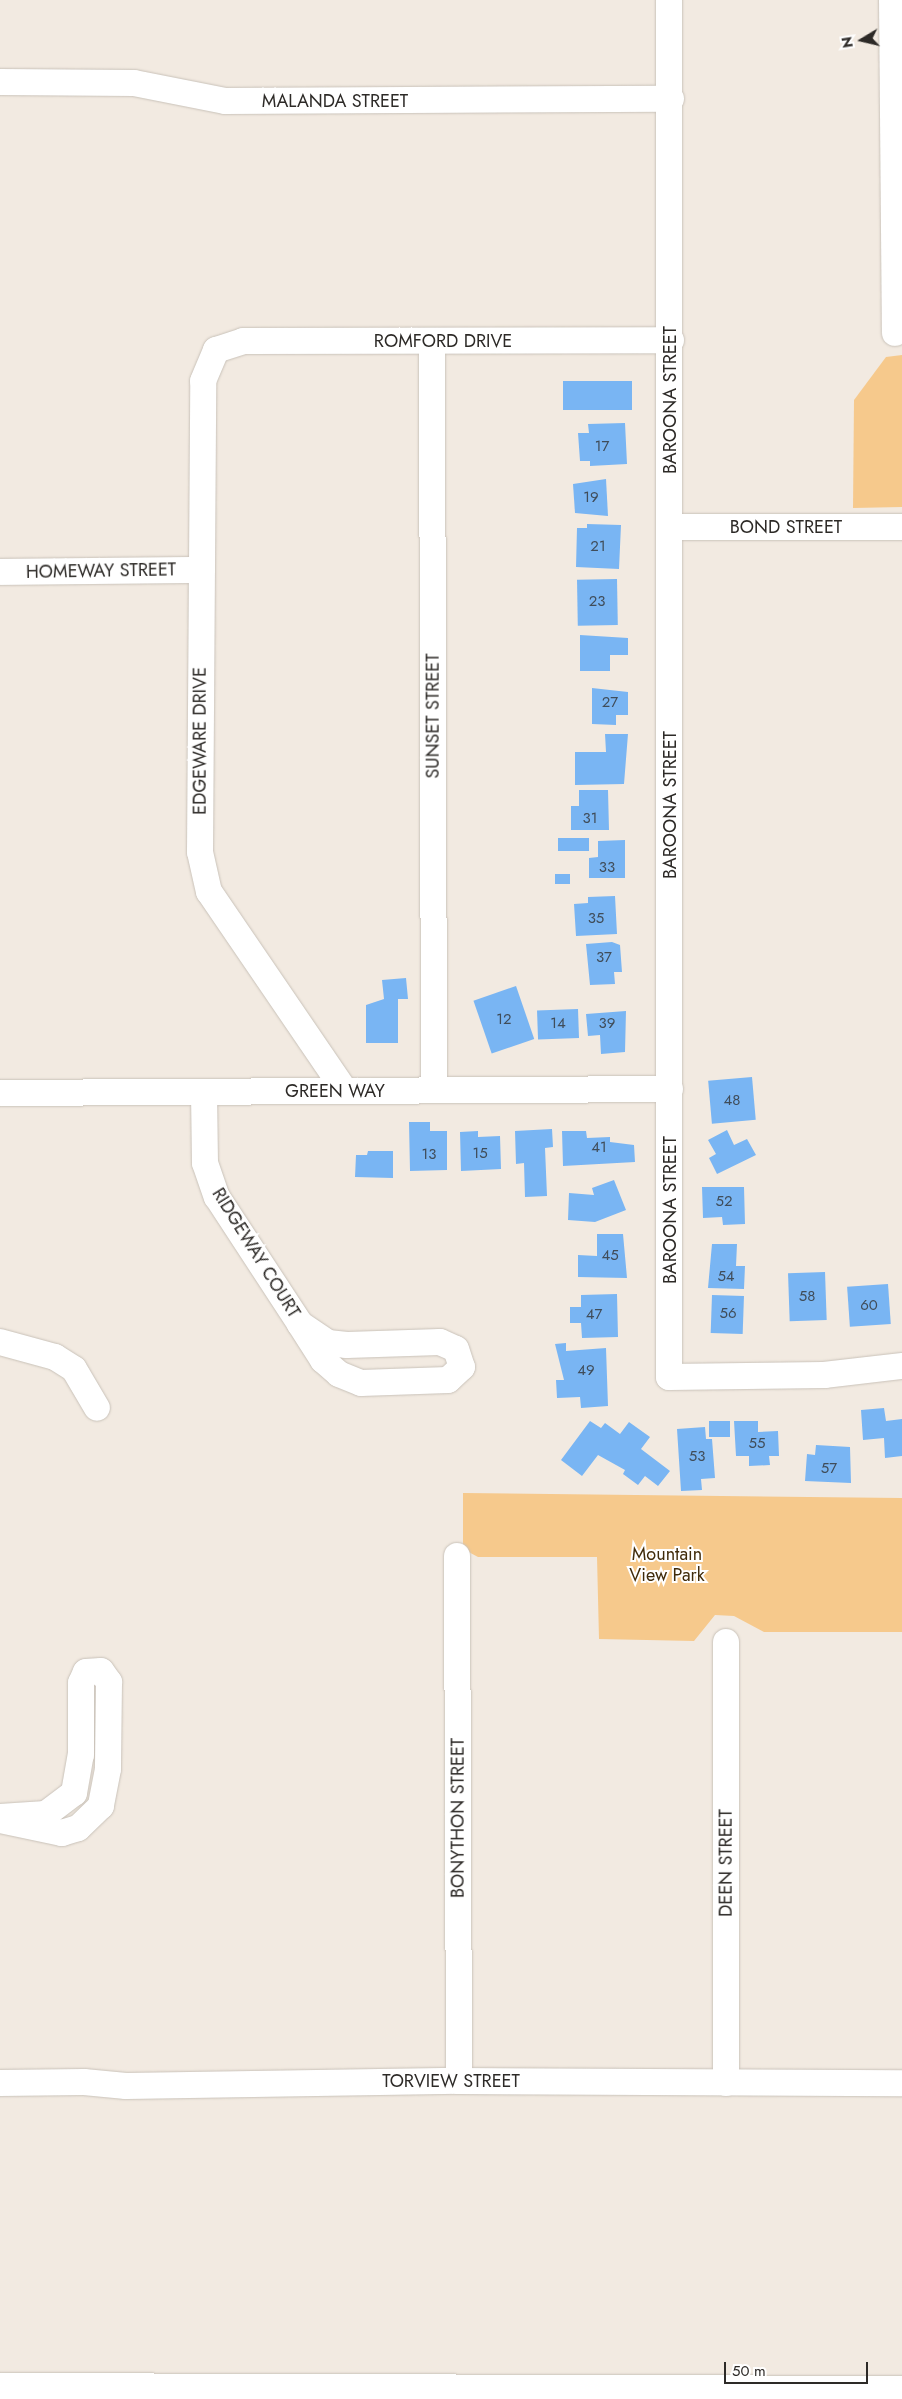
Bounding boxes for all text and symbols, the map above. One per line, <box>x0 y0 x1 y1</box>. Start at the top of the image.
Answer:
north arrow <box>837 15 887 65</box>
text: N <box>836 35 858 49</box>
street label: MALANDA STREET <box>262 90 408 112</box>
street label: BAROONA STREET <box>659 326 681 474</box>
street label: ROMFORD DRIVE <box>374 330 512 352</box>
house number: 17 <box>595 438 609 456</box>
house number: 19 <box>583 489 599 507</box>
street label: BOND STREET <box>730 516 842 538</box>
house number: 21 <box>590 538 606 556</box>
street label: HOMEWAY STREET <box>26 559 176 583</box>
house number: 23 <box>589 593 605 611</box>
street label: SUNSET STREET <box>422 653 444 779</box>
street label: EDGEWARE DRIVE <box>189 667 211 815</box>
house number: 27 <box>602 694 618 712</box>
street label: BAROONA STREET <box>659 731 681 879</box>
house number: 31 <box>583 810 597 828</box>
house number: 33 <box>599 859 615 877</box>
house number: 35 <box>588 910 604 928</box>
house number: 37 <box>596 949 612 967</box>
house number: 12 <box>496 1011 512 1029</box>
house number: 14 <box>550 1015 566 1033</box>
house number: 39 <box>599 1015 615 1033</box>
street label: GREEN WAY <box>285 1080 385 1102</box>
house number: 48 <box>724 1092 740 1110</box>
street label: BAROONA STREET <box>659 1136 681 1284</box>
house number: 41 <box>591 1139 607 1157</box>
house number: 15 <box>472 1145 488 1163</box>
house number: 13 <box>422 1146 436 1164</box>
street label: RIDGEWAY COURT <box>207 1184 305 1322</box>
house number: 52 <box>716 1193 732 1211</box>
house number: 45 <box>601 1247 619 1265</box>
house number: 54 <box>717 1268 735 1286</box>
house number: 58 <box>799 1288 815 1306</box>
house number: 60 <box>860 1297 878 1315</box>
house number: 56 <box>719 1305 737 1323</box>
house number: 47 <box>586 1306 602 1324</box>
house number: 49 <box>577 1362 595 1380</box>
house number: 55 <box>749 1435 765 1453</box>
house number: 53 <box>689 1448 705 1466</box>
house number: 57 <box>821 1460 837 1478</box>
park label: Mountain View Park <box>629 1544 705 1586</box>
street label: BONYTHON STREET <box>447 1738 469 1898</box>
street label: DEEN STREET <box>715 1809 737 1917</box>
street label: TORVIEW STREET <box>382 2070 520 2092</box>
scale bar <box>727 2352 871 2384</box>
text: 50 m <box>732 2360 766 2382</box>

